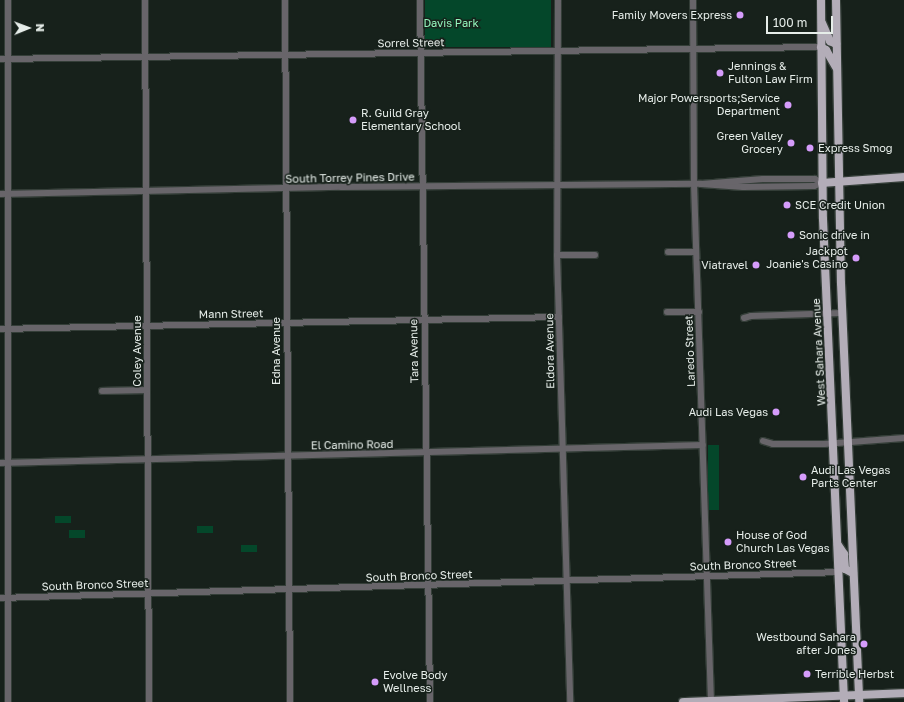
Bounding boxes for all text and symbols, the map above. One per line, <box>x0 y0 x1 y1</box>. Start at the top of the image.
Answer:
north arrow <box>8 8 48 48</box>
place label: Family Movers Express <box>612 8 732 22</box>
scale bar <box>768 8 835 34</box>
marker: Family Movers Express <box>735 10 745 20</box>
text: 100 m <box>773 15 807 30</box>
park label: Davis Park <box>423 16 479 30</box>
text: N <box>34 23 47 32</box>
street label: Sorrel Street <box>377 36 445 50</box>
place label: Jennings & Fulton Law Firm <box>728 60 813 86</box>
marker: Jennings & Fulton Law Firm <box>715 68 725 78</box>
place label: Major Powersports;Service Department <box>638 92 780 118</box>
marker: Major Powersports;Service Department <box>783 100 793 110</box>
place label: R. Guild Gray Elementary School <box>361 107 461 133</box>
marker: R. Guild Gray Elementary School <box>348 115 358 125</box>
place label: Green Valley Grocery <box>717 130 783 156</box>
marker: Green Valley Grocery <box>786 138 796 148</box>
place label: Express Smog <box>818 141 893 155</box>
marker: Express Smog <box>805 143 815 153</box>
street label: South Torrey Pines Drive <box>285 170 415 186</box>
place label: SCE Credit Union <box>795 198 885 212</box>
marker: SCE Credit Union <box>782 200 792 210</box>
place label: Sonic drive in <box>799 228 870 242</box>
marker: Sonic drive in <box>786 230 796 240</box>
place label: Jackpot Joanie's Casino <box>766 245 848 271</box>
marker: Jackpot Joanie's Casino <box>851 253 861 263</box>
place label: Viatravel <box>701 258 748 272</box>
marker: Viatravel <box>751 260 761 270</box>
street label: West Sahara Avenue <box>810 298 828 406</box>
street label: Mann Street <box>199 307 263 321</box>
street label: Eldora Avenue <box>543 313 557 389</box>
street label: Coley Avenue <box>130 315 144 387</box>
street label: Laredo Street <box>682 315 698 387</box>
street label: Edna Avenue <box>269 317 283 385</box>
street label: Tara Avenue <box>407 319 421 383</box>
place label: Audi Las Vegas <box>689 405 768 419</box>
marker: Audi Las Vegas <box>771 407 781 417</box>
street label: El Camino Road <box>311 438 393 452</box>
place label: Audi Las Vegas Parts Center <box>811 464 890 490</box>
marker: Audi Las Vegas Parts Center <box>798 472 808 482</box>
place label: House of God Church Las Vegas <box>736 529 830 555</box>
marker: House of God Church Las Vegas <box>723 537 733 547</box>
street label: South Bronco Street <box>689 557 797 573</box>
street label: South Bronco Street <box>365 568 473 584</box>
street label: South Bronco Street <box>41 577 149 593</box>
place label: Westbound Sahara after Jones <box>756 631 856 657</box>
marker: Westbound Sahara after Jones <box>859 639 869 649</box>
place label: Terrible Herbst <box>815 667 894 681</box>
place label: Evolve Body Wellness <box>383 669 447 695</box>
marker: Terrible Herbst <box>802 669 812 679</box>
marker: Evolve Body Wellness <box>370 677 380 687</box>

